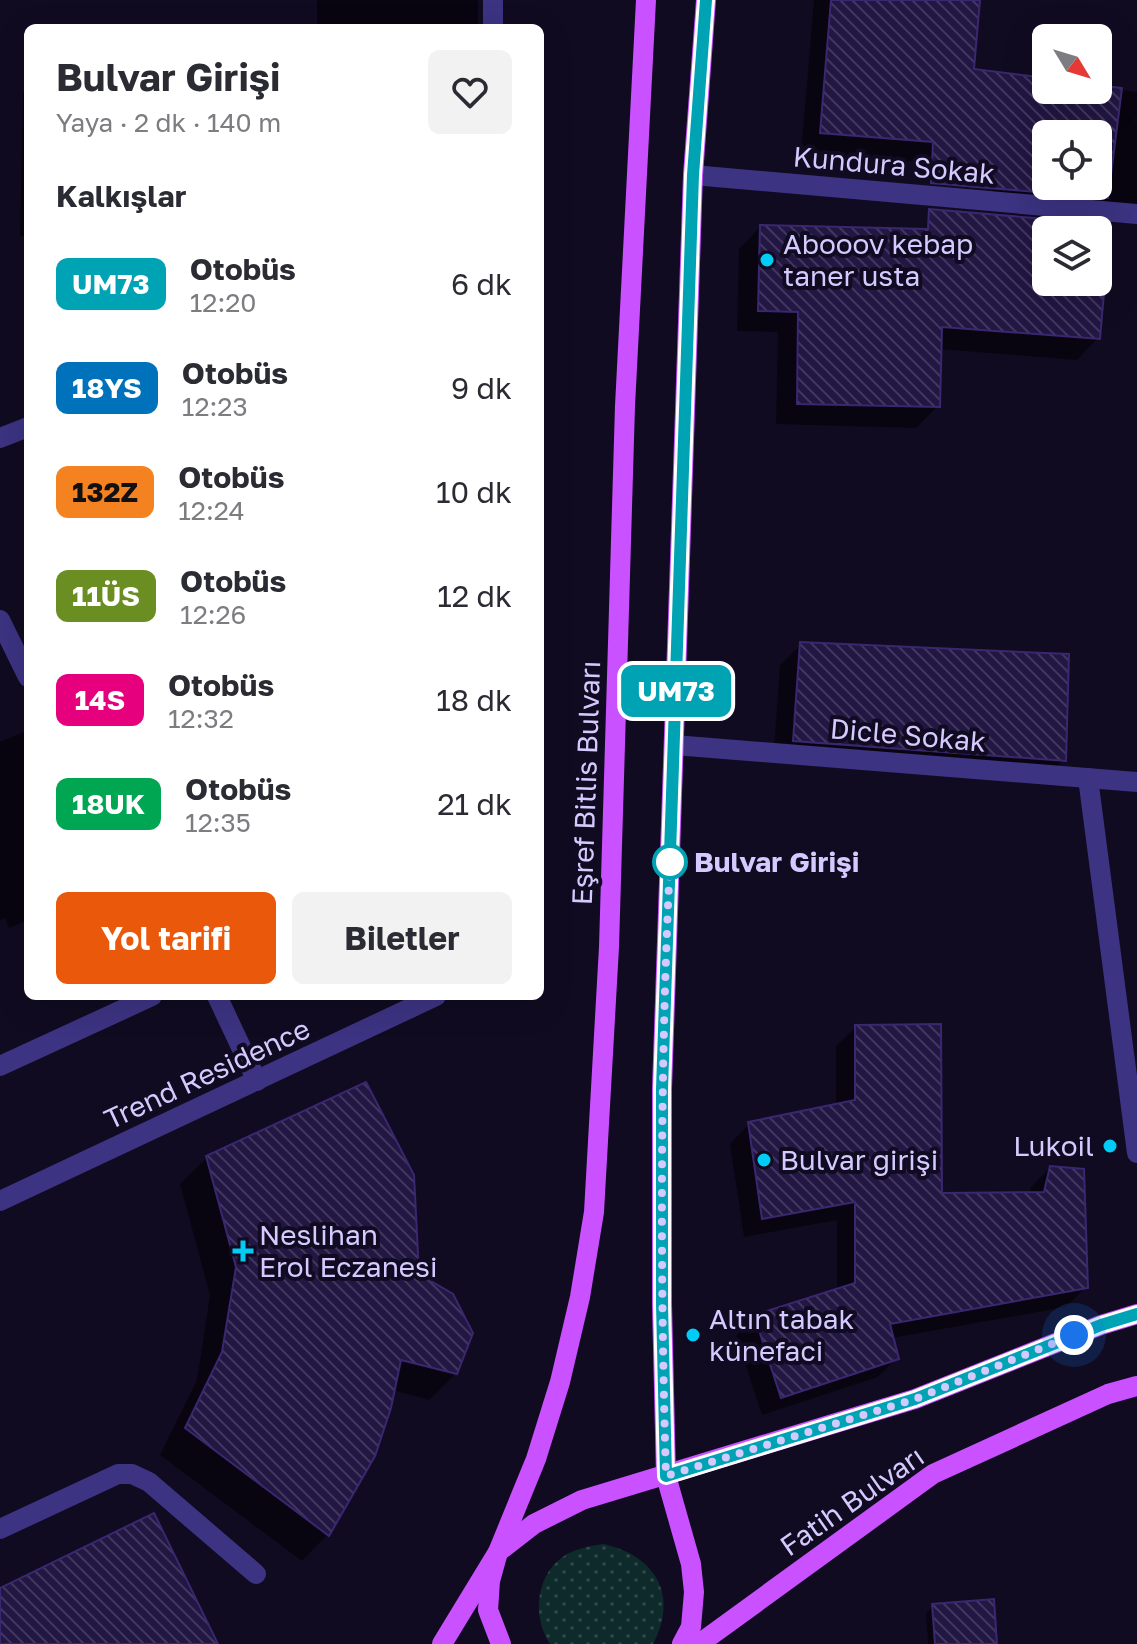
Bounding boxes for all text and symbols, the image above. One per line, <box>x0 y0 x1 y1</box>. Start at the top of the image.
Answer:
north arrow <box>1032 24 1112 104</box>
map controls <box>1032 24 1112 296</box>
button: heart <box>428 50 512 134</box>
text: Bulvar Girişi <box>56 54 280 99</box>
text: Yaya · 2 dk · 140 m <box>56 107 281 138</box>
button: locate <box>1032 120 1112 200</box>
street label: Kundura Sokak <box>792 139 996 190</box>
text: Kalkışlar <box>56 178 186 214</box>
button: layers <box>1032 216 1112 296</box>
place label: Abooov kebap taner usta <box>783 227 973 292</box>
text: Otobüs <box>190 251 296 287</box>
marker: Abooov kebap taner usta <box>758 251 776 269</box>
text: 6 dk <box>451 266 512 302</box>
text: UM73 <box>72 267 150 300</box>
text: 12:20 <box>190 287 256 318</box>
text: Otobüs <box>182 355 288 391</box>
text: 9 dk <box>451 370 512 406</box>
text: 18YS <box>72 371 142 404</box>
text: 12:23 <box>182 391 248 422</box>
text: Otobüs <box>178 459 284 495</box>
text: 10 dk <box>436 474 512 510</box>
text: 132Z <box>72 475 138 508</box>
text: 12:24 <box>178 495 245 526</box>
text: Otobüs <box>180 563 286 599</box>
text: 12 dk <box>437 578 512 614</box>
text: 11ÜS <box>72 579 140 612</box>
text: 12:26 <box>180 599 246 630</box>
street label: Eşref Bitlis Bulvarı <box>565 660 606 906</box>
line badge: UM73 <box>620 665 732 717</box>
text: Otobüs <box>168 667 274 703</box>
text: UM73 <box>637 674 715 707</box>
text: 18 dk <box>436 682 512 718</box>
text: 14S <box>75 683 125 716</box>
text: 12:32 <box>168 703 234 734</box>
street label: Dicle Sokak <box>829 711 987 758</box>
text: Otobüs <box>185 771 291 807</box>
text: 21 dk <box>437 786 512 822</box>
text: 18UK <box>72 787 145 820</box>
text: 12:35 <box>185 807 251 838</box>
marker: Bulvar Girişi <box>653 845 687 879</box>
place label: Bulvar Girişi <box>694 845 859 878</box>
button: Yol tarifi <box>56 892 276 984</box>
button: Biletler <box>292 892 512 984</box>
street label: Trend Residence <box>99 1012 315 1136</box>
place label: Lukoil <box>1013 1129 1094 1162</box>
marker: Lukoil <box>1101 1137 1119 1155</box>
place label: Bulvar girişi <box>780 1143 938 1176</box>
marker: Bulvar girişi <box>755 1151 773 1169</box>
place label: Neslihan Erol Eczanesi <box>259 1218 437 1283</box>
marker: Neslihan Erol Eczanesi <box>234 1242 252 1260</box>
place label: Altın tabak künefaci <box>709 1302 855 1367</box>
your location <box>1054 1315 1094 1355</box>
marker: Altın tabak künefaci <box>684 1326 702 1344</box>
street label: Fatih Bulvarı <box>774 1439 930 1562</box>

